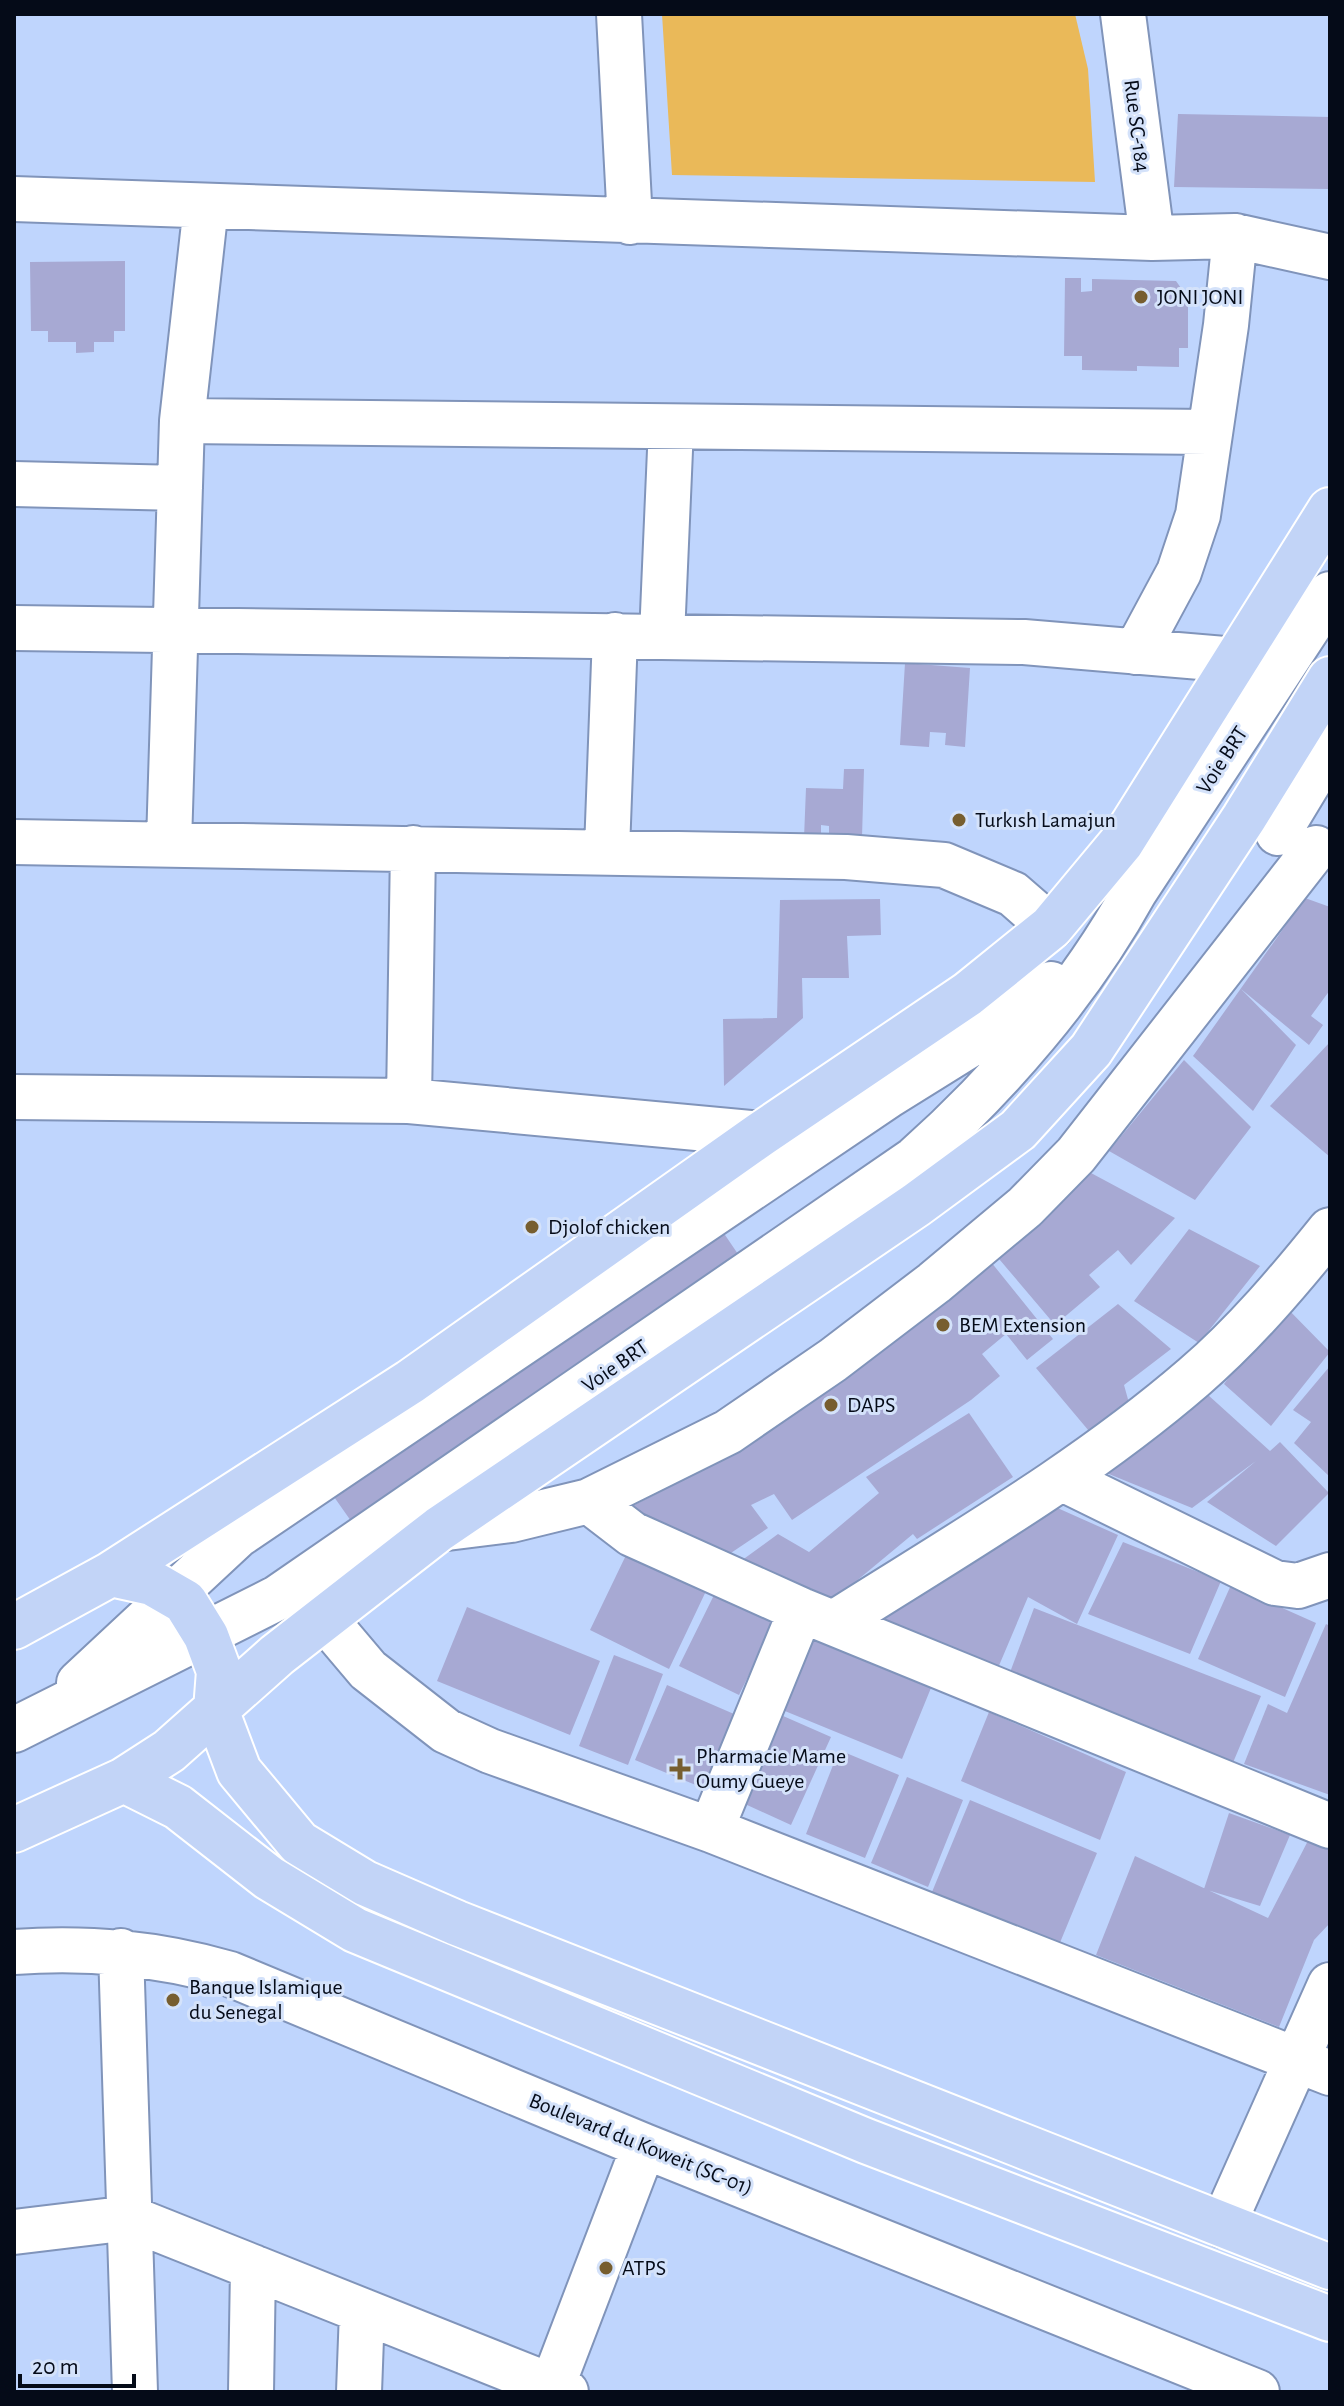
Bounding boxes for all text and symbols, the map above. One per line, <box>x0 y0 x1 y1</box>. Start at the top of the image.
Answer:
street label: Rue SC-184 <box>1120 78 1154 174</box>
place label: JONI JONI <box>1157 286 1243 308</box>
marker: JONI JONI <box>1132 288 1150 306</box>
street label: Voie BRT <box>1192 722 1252 798</box>
place label: Turkısh Lamajun <box>975 809 1116 831</box>
marker: Turkısh Lamajun <box>950 811 968 829</box>
place label: Djolof chicken <box>548 1216 670 1238</box>
marker: Djolof chicken <box>523 1218 541 1236</box>
place label: BEM Extension <box>959 1314 1086 1336</box>
marker: BEM Extension <box>934 1316 952 1334</box>
street label: Voie BRT <box>578 1335 652 1397</box>
place label: DAPS <box>847 1394 895 1416</box>
marker: DAPS <box>822 1396 840 1414</box>
place label: Pharmacie Mame Oumy Gueye <box>696 1745 846 1792</box>
marker: Pharmacie Mame Oumy Gueye <box>671 1760 689 1778</box>
place label: Banque Islamique du Senegal <box>189 1976 343 2023</box>
marker: Banque Islamique du Senegal <box>164 1991 182 2009</box>
street label: Boulevard du Koweit (SC-01) <box>526 2089 756 2199</box>
place label: ATPS <box>622 2257 666 2279</box>
marker: ATPS <box>597 2259 615 2277</box>
scale bar <box>20 2338 134 2388</box>
text: 20 m <box>32 2355 79 2379</box>

